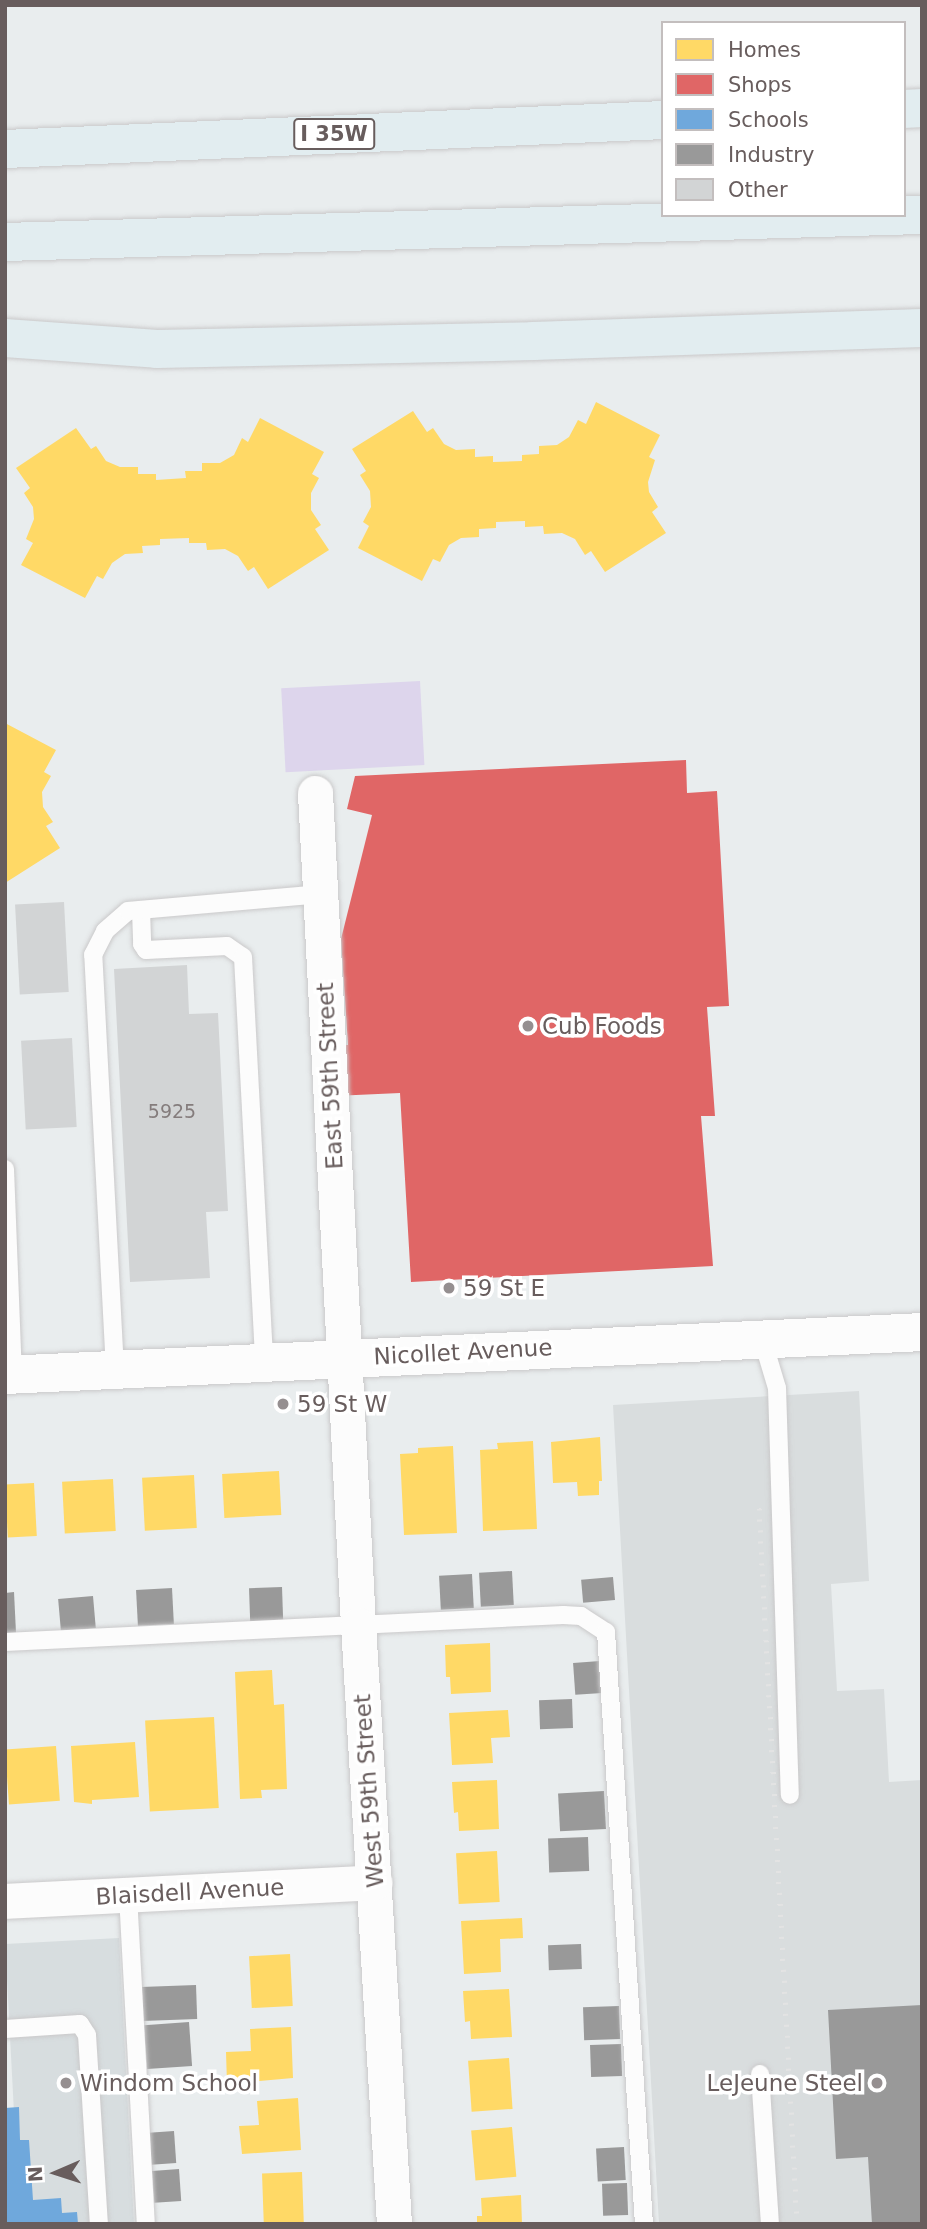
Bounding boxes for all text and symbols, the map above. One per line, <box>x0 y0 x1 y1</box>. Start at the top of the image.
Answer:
legend <box>661 21 906 217</box>
text: Homes <box>728 38 801 62</box>
text: Shops <box>728 73 792 97</box>
text: Schools <box>728 108 809 132</box>
road number: I 35W <box>292 116 376 152</box>
text: Industry <box>728 143 814 167</box>
text: Other <box>728 178 788 202</box>
street label: East 59th Street <box>311 982 349 1170</box>
place label: Cub Foods <box>542 1012 662 1040</box>
marker: Cub Foods <box>520 1018 536 1034</box>
house number: 5925 <box>148 1101 196 1123</box>
place label: 59 St E <box>463 1274 545 1302</box>
marker: 59 St E <box>441 1280 457 1296</box>
street label: Nicollet Avenue <box>373 1334 553 1370</box>
place label: 59 St W <box>297 1390 387 1418</box>
marker: 59 St W <box>275 1396 291 1412</box>
street label: West 59th Street <box>348 1693 390 1889</box>
street label: Blaisdell Avenue <box>95 1873 285 1911</box>
place label: Windom School <box>80 2069 258 2097</box>
place label: LeJeune Steel <box>707 2069 863 2097</box>
marker: Windom School <box>58 2075 74 2091</box>
marker: LeJeune Steel <box>869 2075 885 2091</box>
north arrow <box>21 2138 91 2208</box>
text: N <box>24 2166 46 2183</box>

